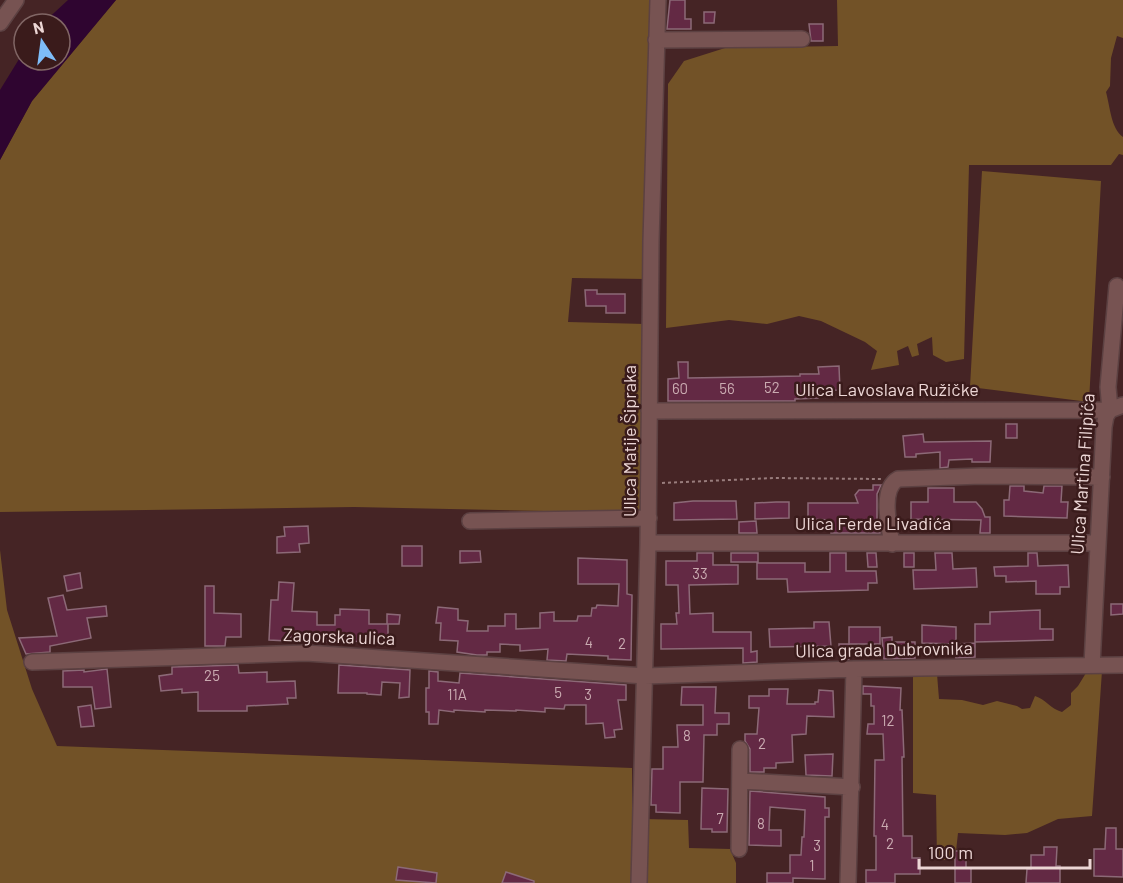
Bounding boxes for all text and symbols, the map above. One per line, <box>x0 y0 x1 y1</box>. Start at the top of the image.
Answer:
north arrow <box>12 12 72 72</box>
text: N <box>31 16 46 37</box>
street label: Ulica Matije Šipraka <box>618 365 640 517</box>
house number: 52 <box>764 378 780 396</box>
street label: Ulica Lavoslava Ružičke <box>795 378 979 400</box>
house number: 60 <box>672 379 688 397</box>
house number: 56 <box>719 379 735 397</box>
street label: Ulica Martina Filipića <box>1065 393 1099 555</box>
street label: Ulica Ferde Livadića <box>795 512 951 534</box>
house number: 33 <box>692 564 708 582</box>
street label: Zagorska ulica <box>283 623 396 649</box>
house number: 4 <box>585 633 593 651</box>
house number: 2 <box>618 634 626 652</box>
street label: Ulica grada Dubrovnika <box>795 636 973 662</box>
house number: 25 <box>204 666 220 684</box>
house number: 5 <box>554 683 562 701</box>
house number: 11A <box>447 685 467 703</box>
house number: 3 <box>584 685 592 703</box>
house number: 12 <box>881 711 895 729</box>
house number: 8 <box>683 726 691 744</box>
house number: 2 <box>758 734 766 752</box>
house number: 7 <box>716 809 724 827</box>
house number: 8 <box>757 814 765 832</box>
house number: 4 <box>881 815 889 833</box>
scale bar <box>919 832 1090 870</box>
house number: 2 <box>886 834 894 852</box>
house number: 3 <box>813 836 821 854</box>
text: 100 m <box>928 841 973 863</box>
house number: 1 <box>809 856 815 874</box>

